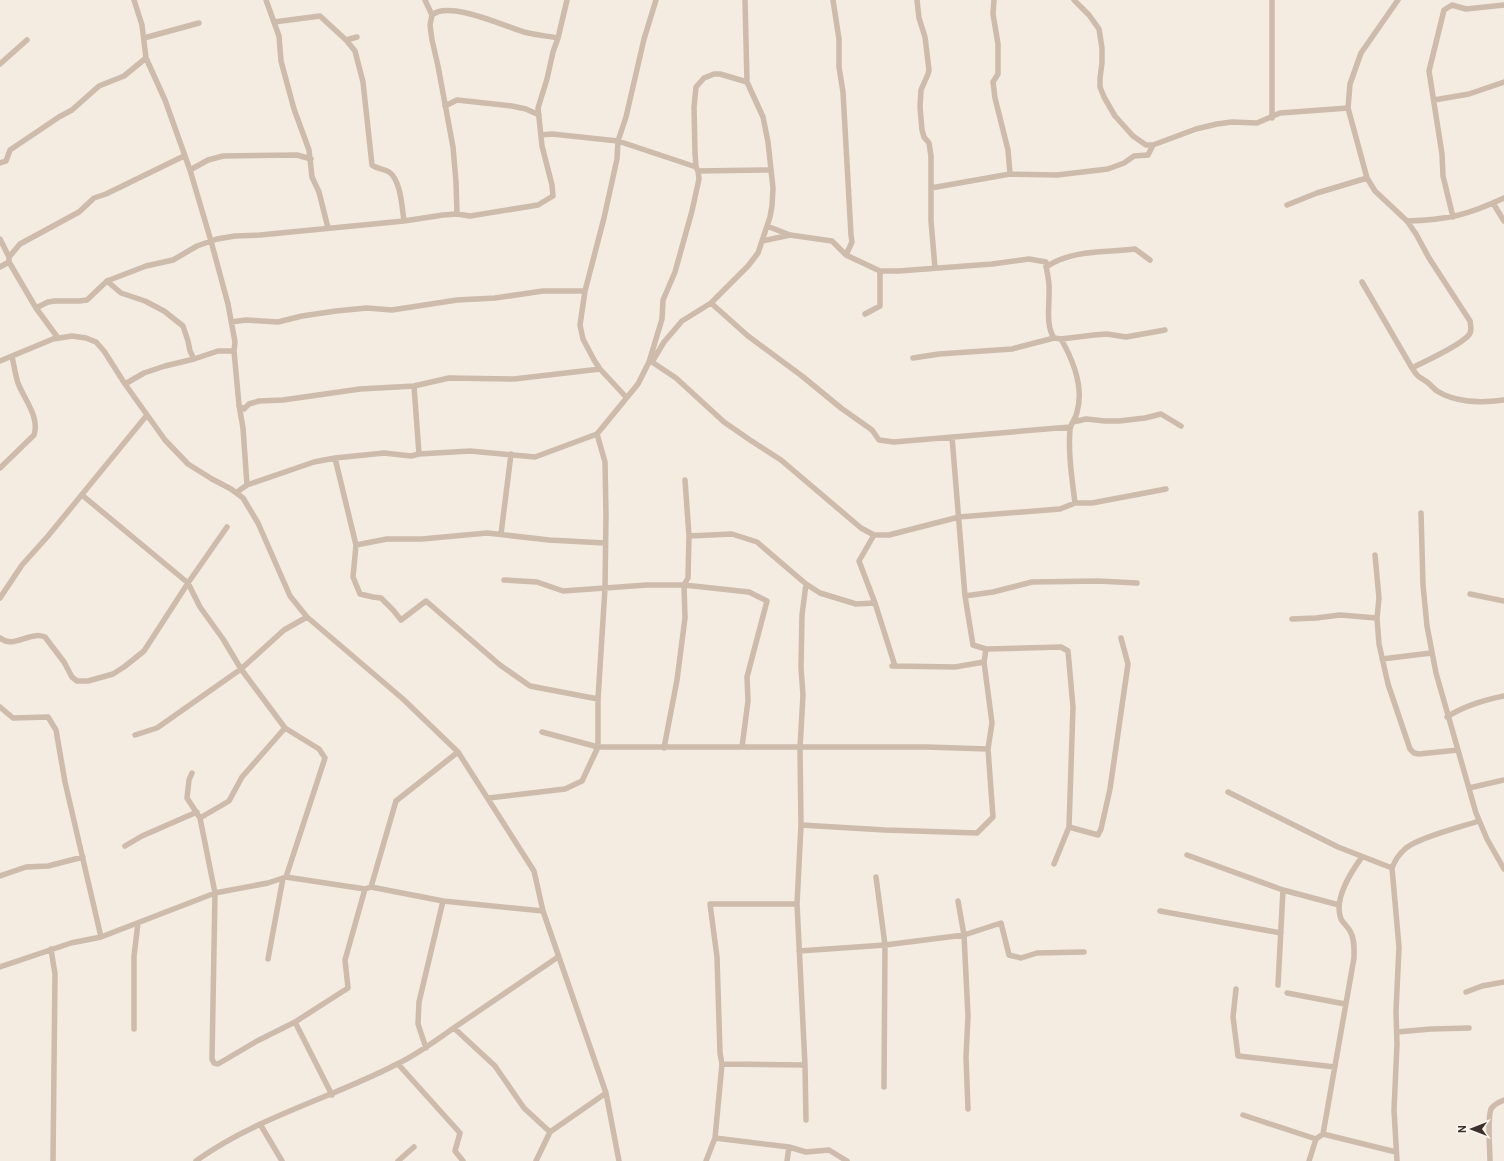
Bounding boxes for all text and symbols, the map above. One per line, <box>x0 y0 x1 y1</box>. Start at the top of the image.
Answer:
north arrow <box>1452 1109 1492 1149</box>
text: N <box>1456 1125 1469 1133</box>

